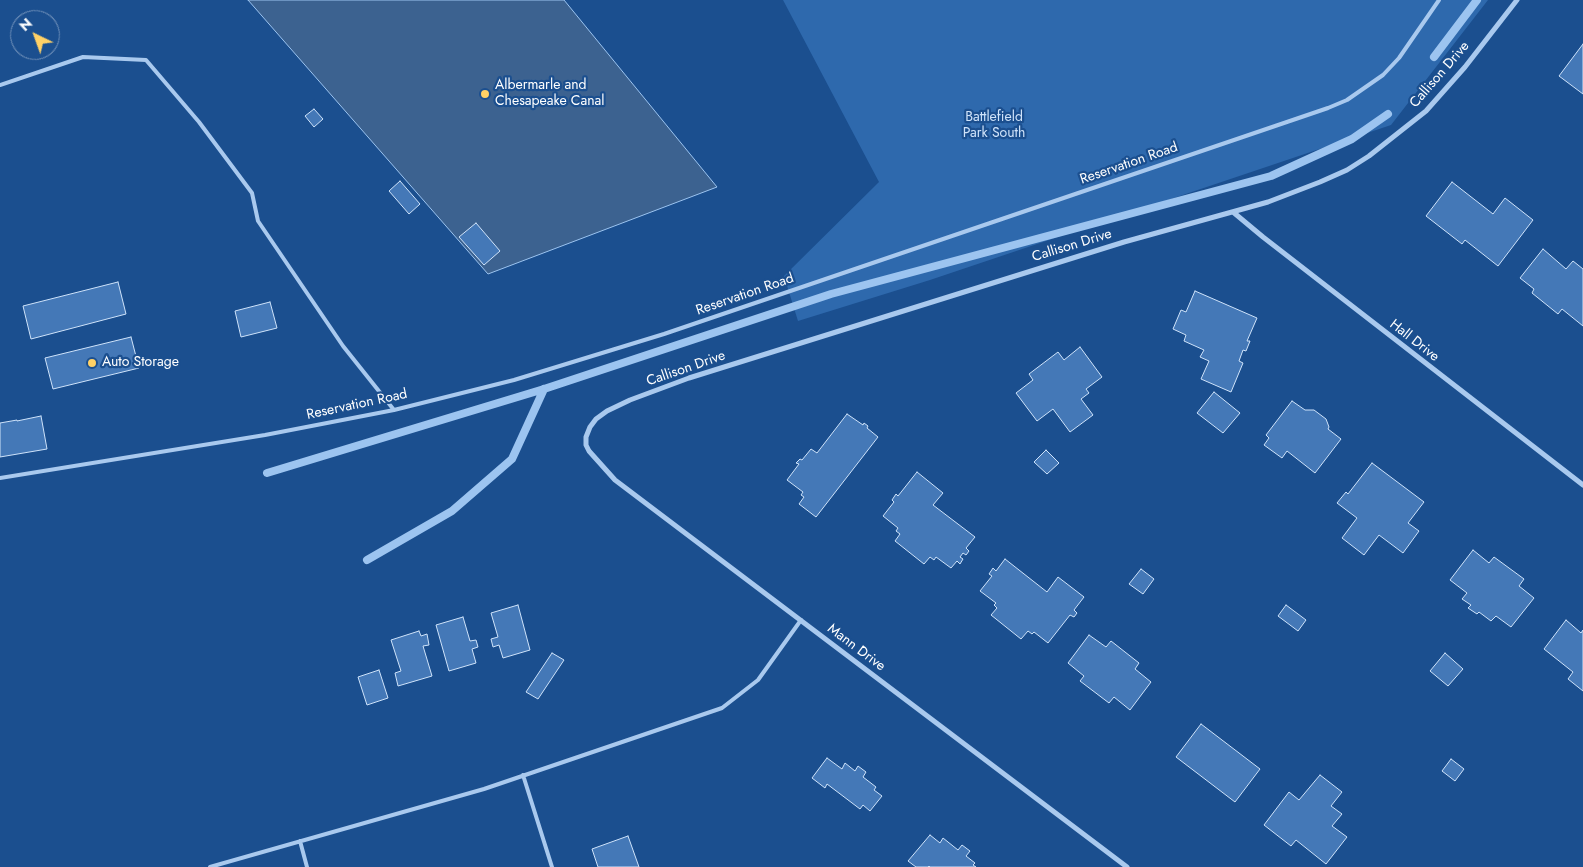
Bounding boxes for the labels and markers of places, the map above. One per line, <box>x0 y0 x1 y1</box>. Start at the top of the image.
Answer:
place label: Albermarle and Chesapeake Canal <box>495 78 604 110</box>
marker: Albermarle and Chesapeake Canal <box>479 88 491 100</box>
place label: Auto Storage <box>102 355 179 371</box>
marker: Auto Storage <box>86 357 98 369</box>

